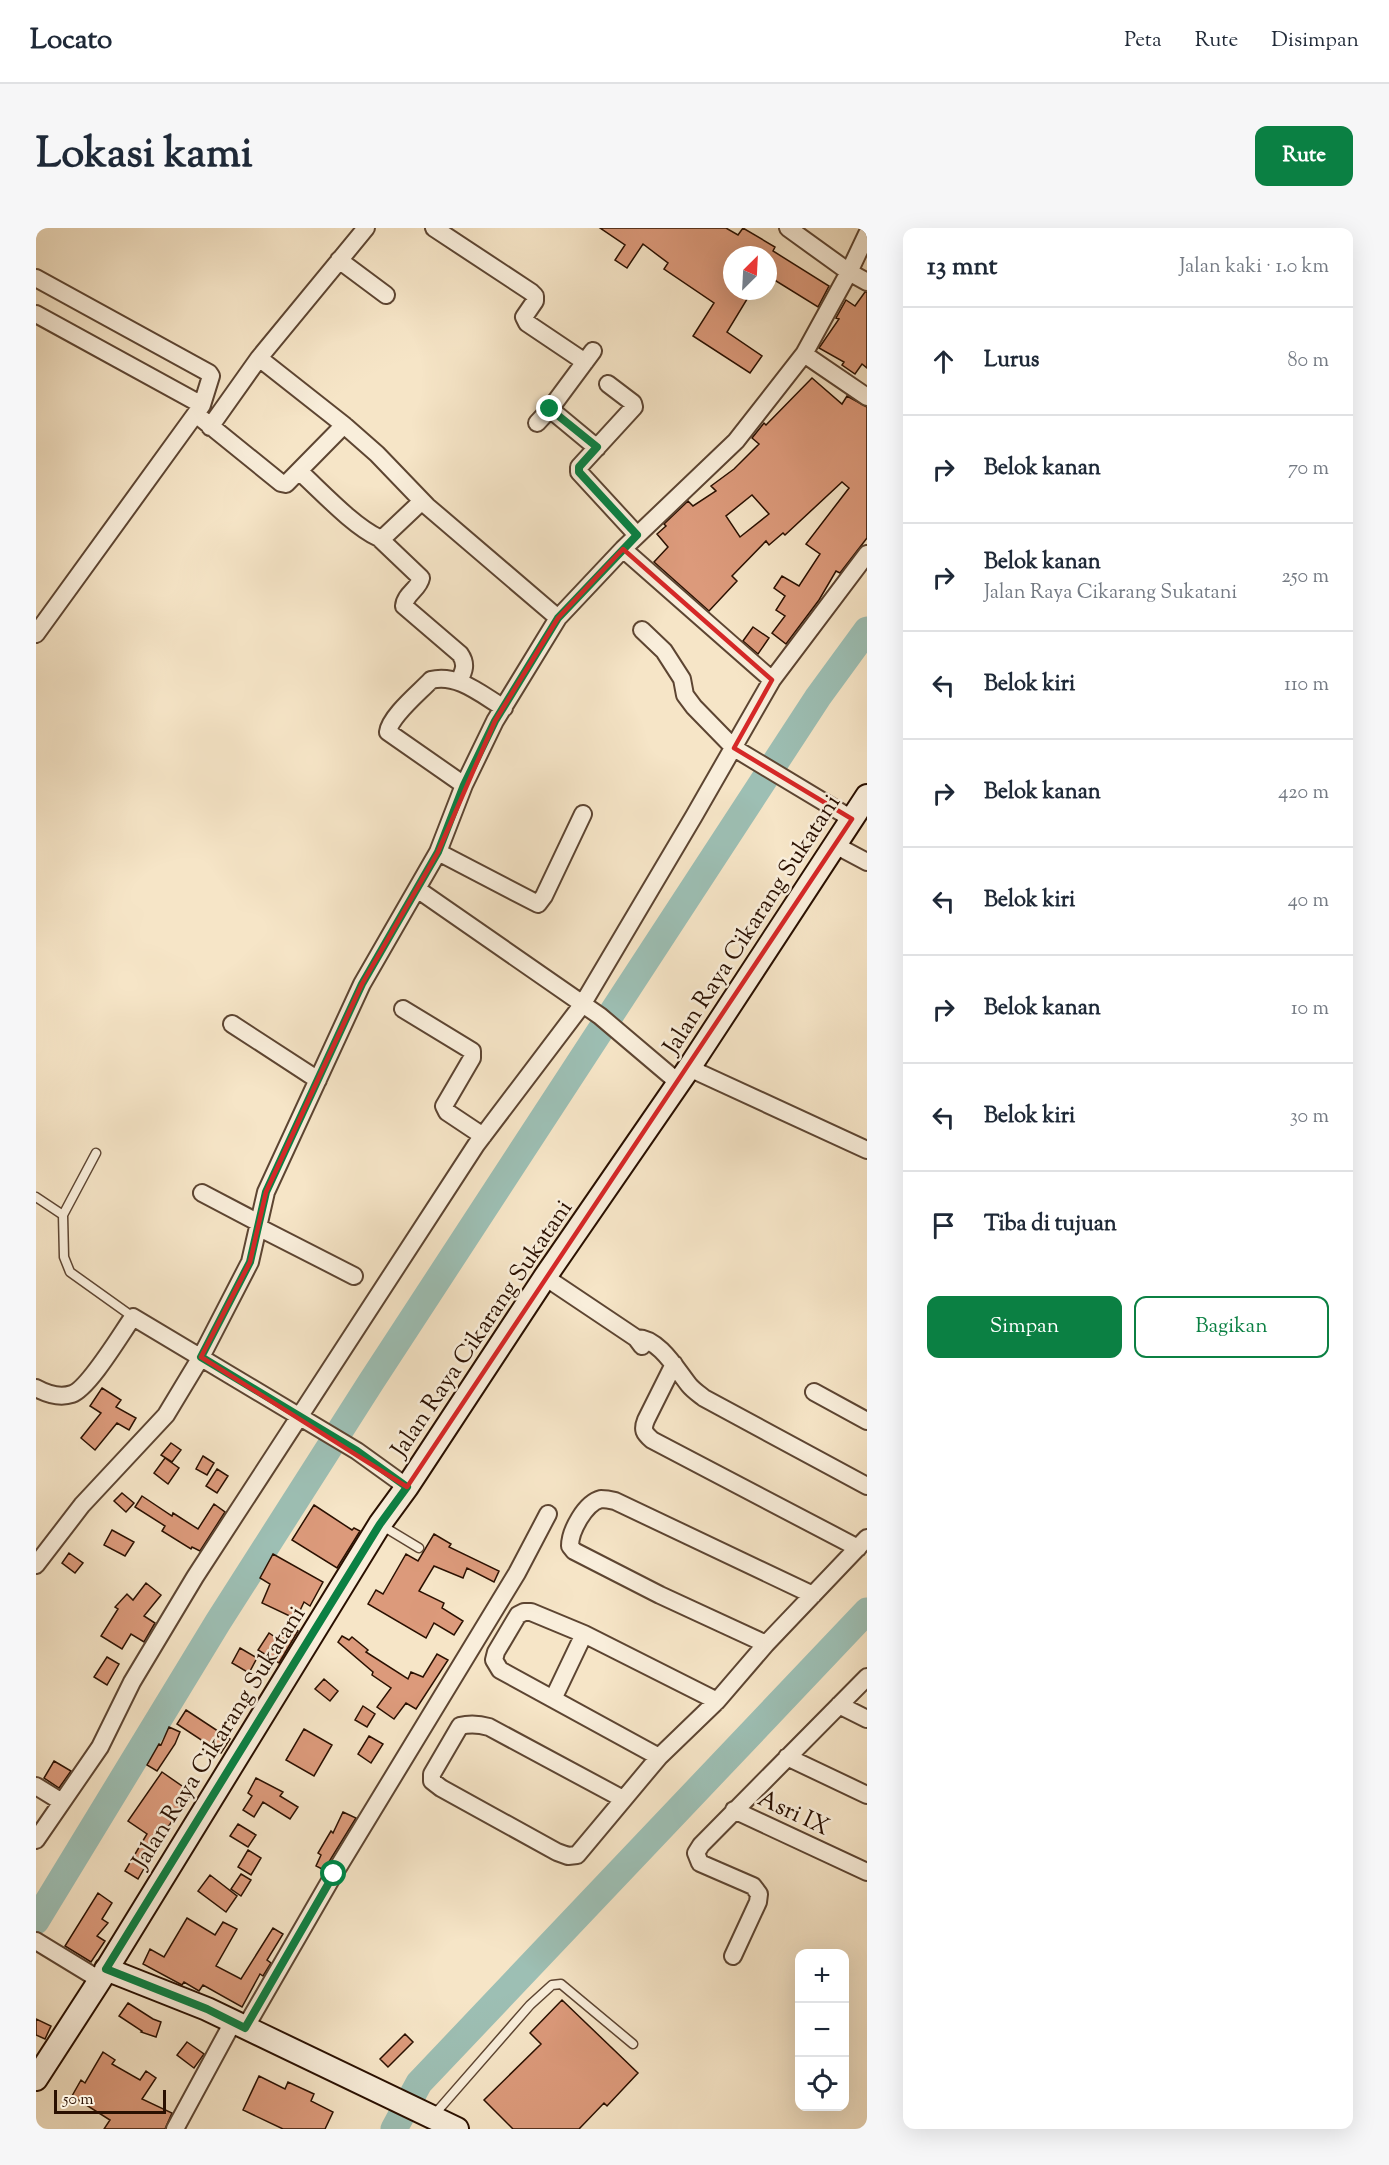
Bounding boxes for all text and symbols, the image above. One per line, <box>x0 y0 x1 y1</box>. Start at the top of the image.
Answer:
text: Locato <box>30 21 112 61</box>
text: Peta <box>1124 26 1162 56</box>
text: Rute <box>1195 26 1238 56</box>
text: Disimpan <box>1271 26 1359 56</box>
text: Lokasi kami <box>36 126 253 186</box>
button: Rute <box>1255 126 1353 186</box>
north arrow <box>723 246 777 300</box>
text: 13 mnt <box>927 249 997 286</box>
text: Jalan kaki · 1.0 km <box>1179 253 1329 282</box>
icon: ahead <box>927 345 960 378</box>
text: Lurus <box>984 345 1040 377</box>
text: 80 m <box>1288 347 1329 376</box>
route end <box>536 395 562 421</box>
icon: right <box>927 453 960 486</box>
text: Belok kanan <box>984 453 1101 485</box>
text: 70 m <box>1288 455 1329 484</box>
text: Belok kanan <box>984 547 1101 579</box>
icon: right <box>927 561 960 594</box>
text: 250 m <box>1281 563 1329 592</box>
text: Jalan Raya Cikarang Sukatani <box>984 579 1237 608</box>
icon: left <box>927 669 960 702</box>
text: Belok kiri <box>984 669 1075 701</box>
text: 110 m <box>1284 671 1329 700</box>
icon: right <box>927 777 960 810</box>
text: Belok kanan <box>984 777 1101 809</box>
text: 420 m <box>1278 779 1329 808</box>
street label: Jalan Raya Cikarang Sukatani <box>655 788 850 1063</box>
icon: left <box>927 885 960 918</box>
text: Belok kiri <box>984 885 1075 917</box>
text: 40 m <box>1288 887 1329 916</box>
icon: right <box>927 993 960 1026</box>
text: Belok kanan <box>984 993 1101 1025</box>
text: 10 m <box>1291 995 1329 1024</box>
icon: left <box>927 1101 960 1134</box>
text: Belok kiri <box>984 1101 1075 1133</box>
text: 30 m <box>1290 1103 1329 1132</box>
street label: Jalan Raya Cikarang Sukatani <box>382 1193 582 1466</box>
icon: arrive <box>927 1209 960 1242</box>
text: Tiba di tujuan <box>984 1209 1117 1241</box>
button: Simpan <box>927 1296 1122 1358</box>
button: Bagikan <box>1134 1296 1329 1358</box>
street label: Jalan Raya Cikarang Sukatani <box>124 1600 315 1878</box>
street label: Asri IX <box>752 1782 835 1845</box>
route start <box>320 1860 346 1886</box>
map controls <box>795 1949 849 2111</box>
button: + <box>795 1949 849 2003</box>
button: − <box>795 2003 849 2057</box>
button: locate <box>795 2057 849 2111</box>
scale bar <box>54 2087 166 2114</box>
text: 50 m <box>63 2089 94 2112</box>

